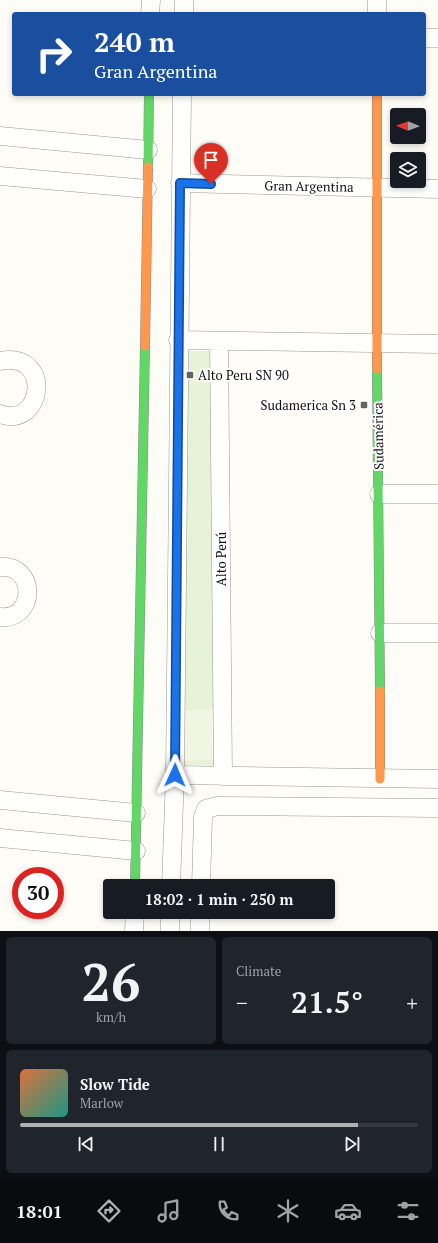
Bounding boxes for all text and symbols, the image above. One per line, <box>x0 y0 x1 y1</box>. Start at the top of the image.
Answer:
text: 240 m <box>94 23 175 60</box>
icon: right <box>28 28 80 80</box>
text: Gran Argentina <box>94 59 217 83</box>
north arrow <box>390 108 426 144</box>
map controls <box>390 108 426 188</box>
pin <box>194 143 228 184</box>
icon: arrive <box>200 149 222 171</box>
button: layers <box>390 152 426 188</box>
street label: Gran Argentina <box>264 176 354 196</box>
place label: Alto Peru SN 90 <box>198 366 289 384</box>
marker: Alto Peru SN 90 <box>185 370 195 380</box>
place label: Sudamerica Sn 3 <box>261 396 356 414</box>
marker: Sudamerica Sn 3 <box>359 400 369 410</box>
street label: Sudamérica <box>368 402 388 470</box>
street label: Alto Perú <box>212 531 230 586</box>
position arrow <box>154 754 196 796</box>
speed limit sign: 30 <box>12 867 64 919</box>
text: 18:02 · 1 min · 250 m <box>145 889 293 909</box>
text: 26 <box>82 947 140 1016</box>
text: Climate <box>236 962 281 980</box>
text: 21.5° <box>291 982 363 1022</box>
text: − <box>236 988 248 1017</box>
text: + <box>406 988 418 1017</box>
text: km/h <box>96 1008 126 1026</box>
text: Slow Tide <box>80 1074 150 1094</box>
text: Marlow <box>80 1094 123 1112</box>
icon: previous <box>75 1133 97 1155</box>
icon: pause <box>208 1133 230 1155</box>
icon: next <box>341 1133 363 1155</box>
icon: directions <box>95 1197 123 1225</box>
icon: music <box>155 1197 183 1225</box>
icon: phone <box>214 1197 242 1225</box>
icon: climate <box>274 1197 302 1225</box>
icon: car <box>334 1197 362 1225</box>
icon: filters <box>394 1197 422 1225</box>
text: 18:01 <box>16 1199 63 1223</box>

